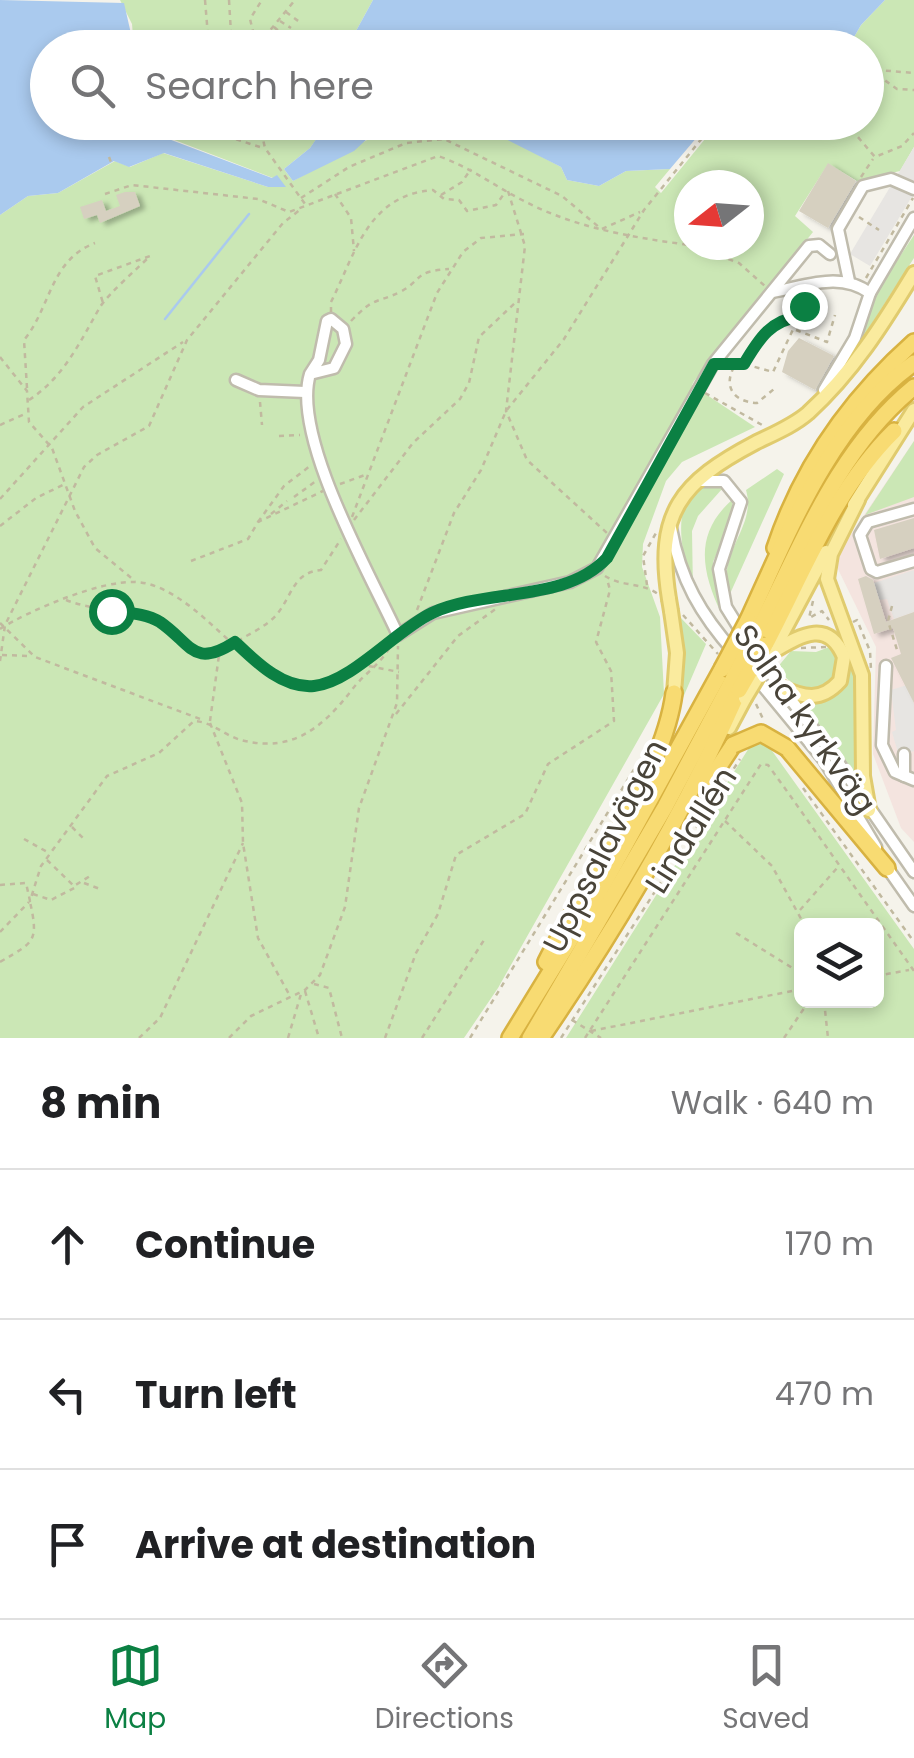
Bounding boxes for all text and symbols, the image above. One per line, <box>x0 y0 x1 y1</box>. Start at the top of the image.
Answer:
search box <box>30 30 884 140</box>
icon: search <box>65 58 120 113</box>
text: Search here <box>145 59 374 112</box>
north arrow <box>674 170 764 260</box>
route end <box>782 284 828 330</box>
route start <box>89 589 135 635</box>
street label: Solna kyrkväg <box>723 615 887 823</box>
street label: Uppsalavägen <box>531 731 678 960</box>
street label: Lindallén <box>634 758 747 902</box>
map controls <box>794 918 884 1008</box>
button: layers <box>794 918 884 1008</box>
text: 8 min <box>40 1074 161 1133</box>
text: Walk · 640 m <box>671 1080 874 1125</box>
icon: ahead <box>40 1217 95 1272</box>
text: Continue <box>135 1218 315 1271</box>
text: 170 m <box>785 1221 874 1266</box>
icon: left <box>40 1367 95 1422</box>
text: Turn left <box>135 1368 297 1421</box>
text: 470 m <box>775 1371 874 1416</box>
icon: arrive <box>40 1517 95 1572</box>
text: Arrive at destination <box>135 1518 536 1571</box>
tab: Map <box>104 1638 166 1740</box>
tab: Directions <box>375 1638 514 1740</box>
tab: Saved <box>722 1638 810 1740</box>

